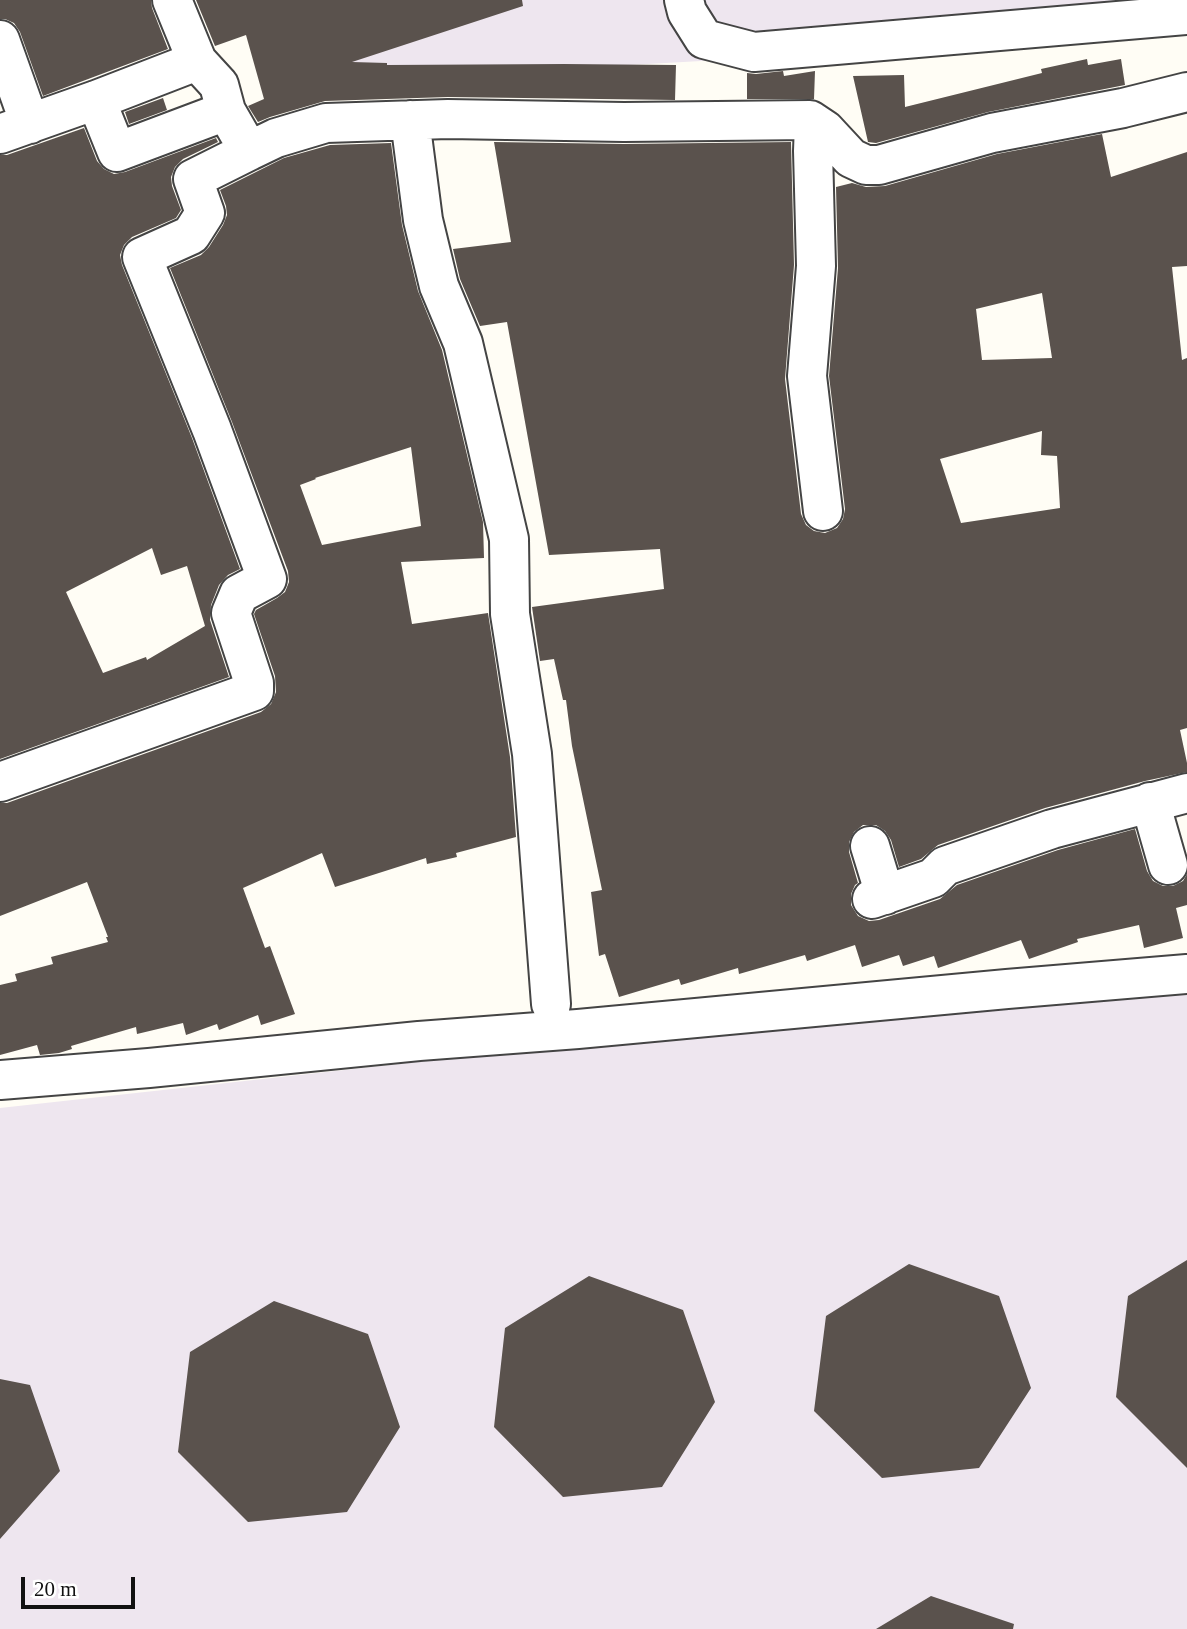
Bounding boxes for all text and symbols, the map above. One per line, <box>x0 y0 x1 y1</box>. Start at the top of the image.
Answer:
scale bar <box>24 1562 138 1606</box>
text: 20 m <box>34 1577 77 1601</box>

